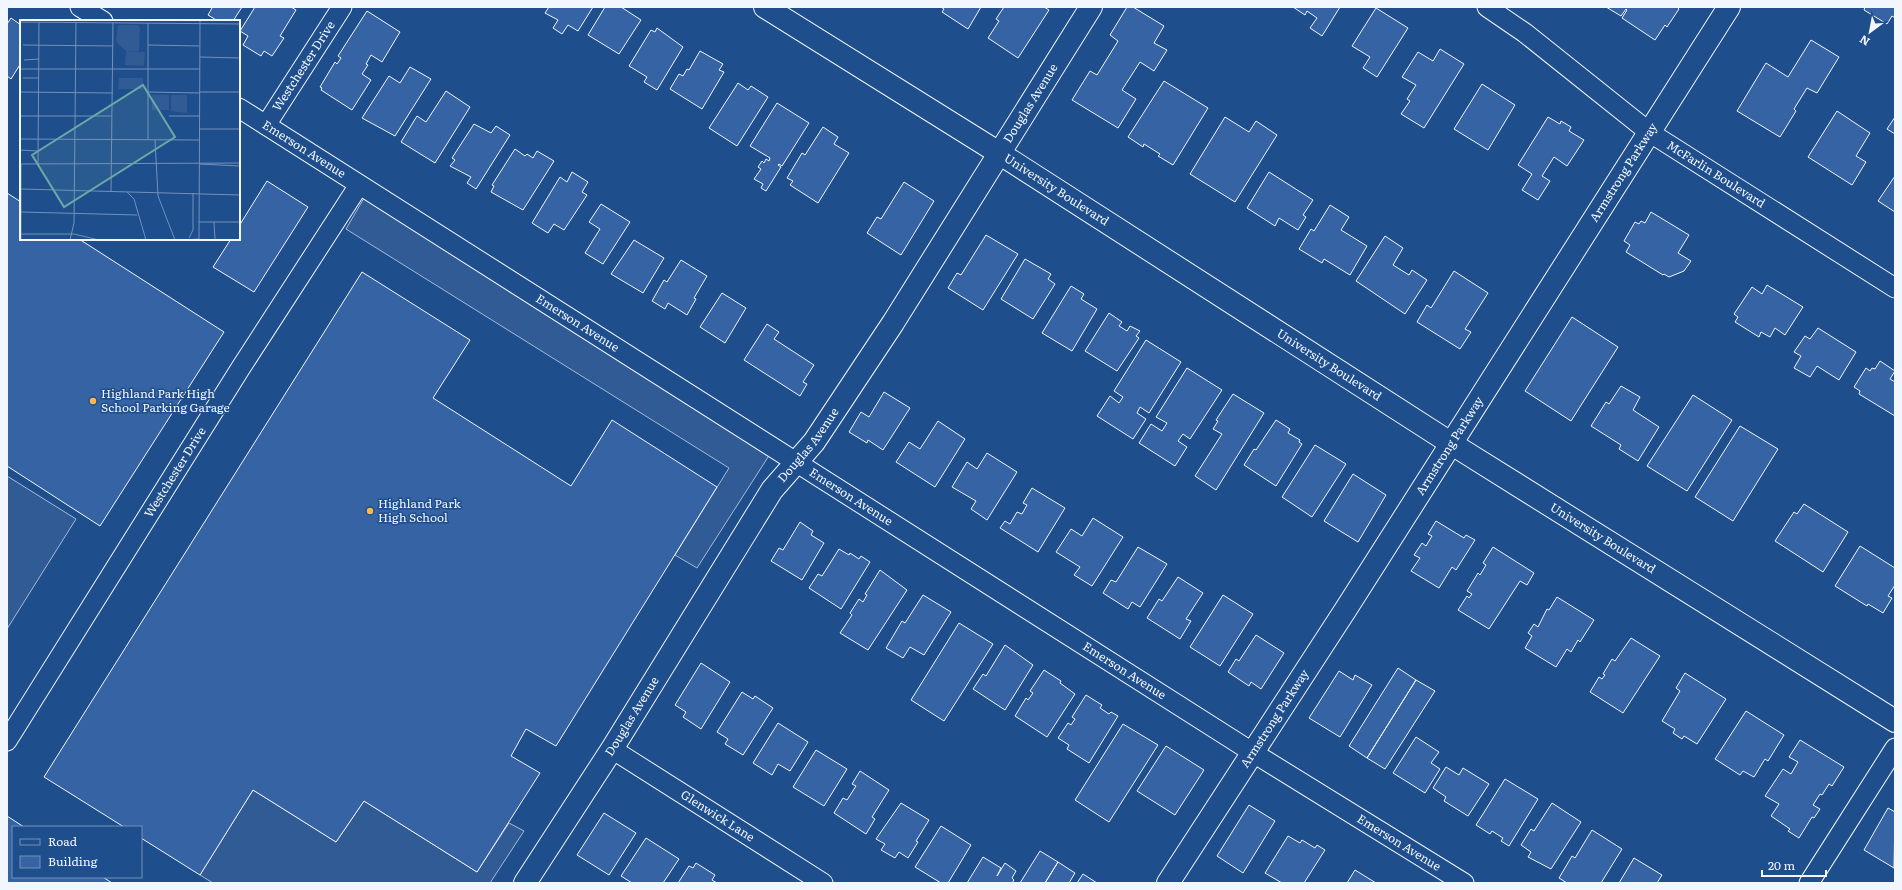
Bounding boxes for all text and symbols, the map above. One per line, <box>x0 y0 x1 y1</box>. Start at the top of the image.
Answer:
north arrow <box>1850 12 1890 52</box>
street label: Westchester Drive <box>267 17 339 114</box>
inset map <box>20 20 240 240</box>
text: N <box>1856 32 1872 51</box>
street label: Douglas Avenue <box>998 60 1061 146</box>
street label: Emerson Avenue <box>259 115 350 182</box>
street label: Armstrong Parkway <box>1585 119 1661 225</box>
street label: McFarlin Boulevard <box>1664 136 1770 212</box>
street label: University Boulevard <box>1001 149 1113 230</box>
street label: Emerson Avenue <box>533 289 623 356</box>
street label: University Boulevard <box>1273 324 1386 405</box>
place label: Highland Park High School Parking Garage <box>101 384 230 416</box>
street label: Armstrong Parkway <box>1411 392 1487 498</box>
marker: Highland Park High School Parking Garage <box>88 396 98 406</box>
street label: Douglas Avenue <box>773 404 842 486</box>
street label: Westchester Drive <box>139 423 210 521</box>
street label: Emerson Avenue <box>806 463 897 529</box>
place label: Highland Park High School <box>378 494 462 526</box>
street label: University Boulevard <box>1547 498 1660 578</box>
marker: Highland Park High School <box>365 506 375 516</box>
street label: Emerson Avenue <box>1079 637 1170 703</box>
street label: Armstrong Parkway <box>1235 665 1313 771</box>
street label: Douglas Avenue <box>600 673 663 759</box>
street label: Glenwick Lane <box>678 785 759 845</box>
street label: Emerson Avenue <box>1354 809 1445 875</box>
legend <box>12 826 142 878</box>
text: Road <box>48 832 78 850</box>
text: Building <box>48 852 98 870</box>
scale bar <box>1762 852 1826 878</box>
text: 20 m <box>1768 856 1795 874</box>

